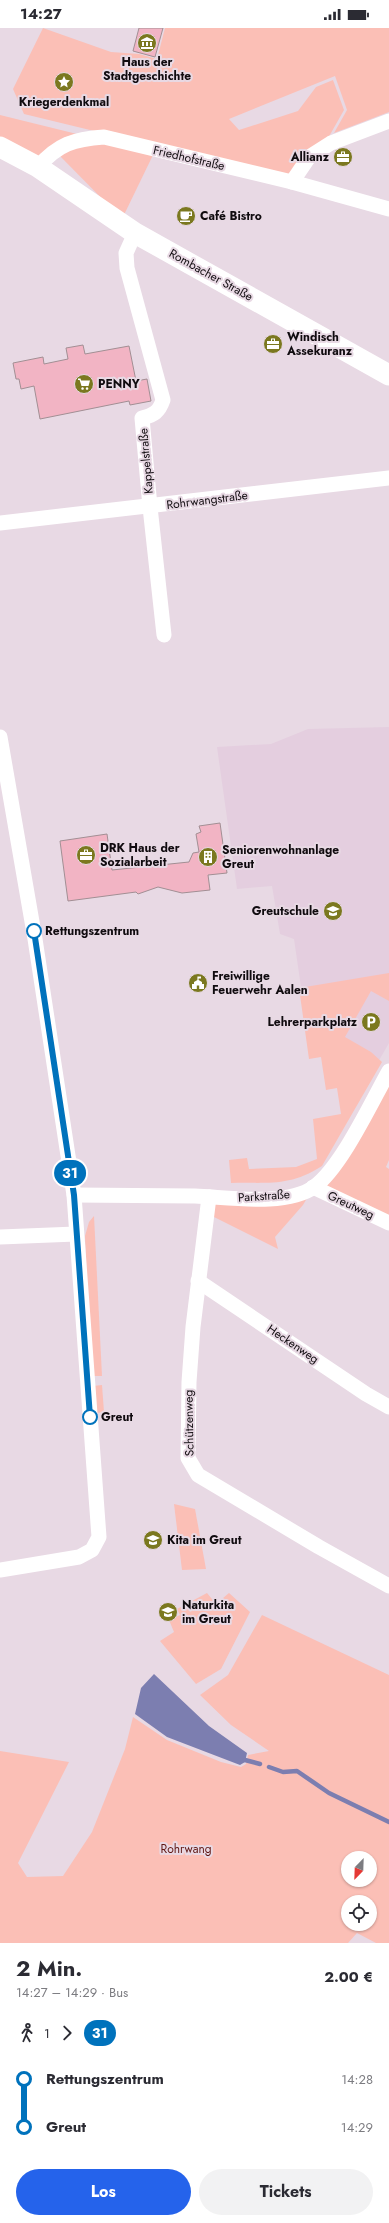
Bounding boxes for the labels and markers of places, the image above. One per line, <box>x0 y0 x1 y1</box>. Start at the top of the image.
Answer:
museum icon: Haus der Stadtgeschichte <box>136 32 158 54</box>
place label: Haus der Stadtgeschichte <box>103 53 191 85</box>
place icon: Kriegerdenkmal <box>53 71 75 93</box>
place label: Kriegerdenkmal <box>19 93 109 111</box>
office icon: Allianz <box>332 146 354 168</box>
place label: Allianz <box>290 148 330 166</box>
cafe icon: Café Bistro <box>175 205 197 227</box>
place label: Café Bistro <box>200 207 262 225</box>
place label: Windisch Assekuranz <box>286 328 353 360</box>
office icon: Windisch Assekuranz <box>262 333 284 355</box>
supermarket icon: PENNY <box>73 373 95 395</box>
place label: PENNY <box>98 375 140 393</box>
place label: DRK Haus der Sozialarbeit <box>100 839 180 871</box>
place label: Seniorenwohnanlage Greut <box>222 841 339 873</box>
office icon: DRK Haus der Sozialarbeit <box>75 844 97 866</box>
building icon: Seniorenwohnanlage Greut <box>197 846 219 868</box>
school or university icon: Greutschule <box>322 900 344 922</box>
place label: Greutschule <box>252 902 319 920</box>
place label: Rettungszentrum <box>45 922 139 940</box>
marker: Rettungszentrum <box>26 923 42 939</box>
place label: Freiwillige Feuerwehr Aalen <box>212 967 308 999</box>
public building icon: Freiwillige Feuerwehr Aalen <box>187 972 209 994</box>
parking icon: Lehrerparkplatz <box>360 1011 382 1033</box>
place label: Lehrerparkplatz <box>267 1013 358 1031</box>
place label: Greut <box>101 1408 133 1426</box>
marker: Greut <box>82 1409 98 1425</box>
school or university icon: Kita im Greut <box>142 1529 164 1551</box>
place label: Kita im Greut <box>167 1531 242 1549</box>
place label: Naturkita im Greut <box>182 1596 234 1628</box>
school or university icon: Naturkita im Greut <box>157 1601 179 1623</box>

